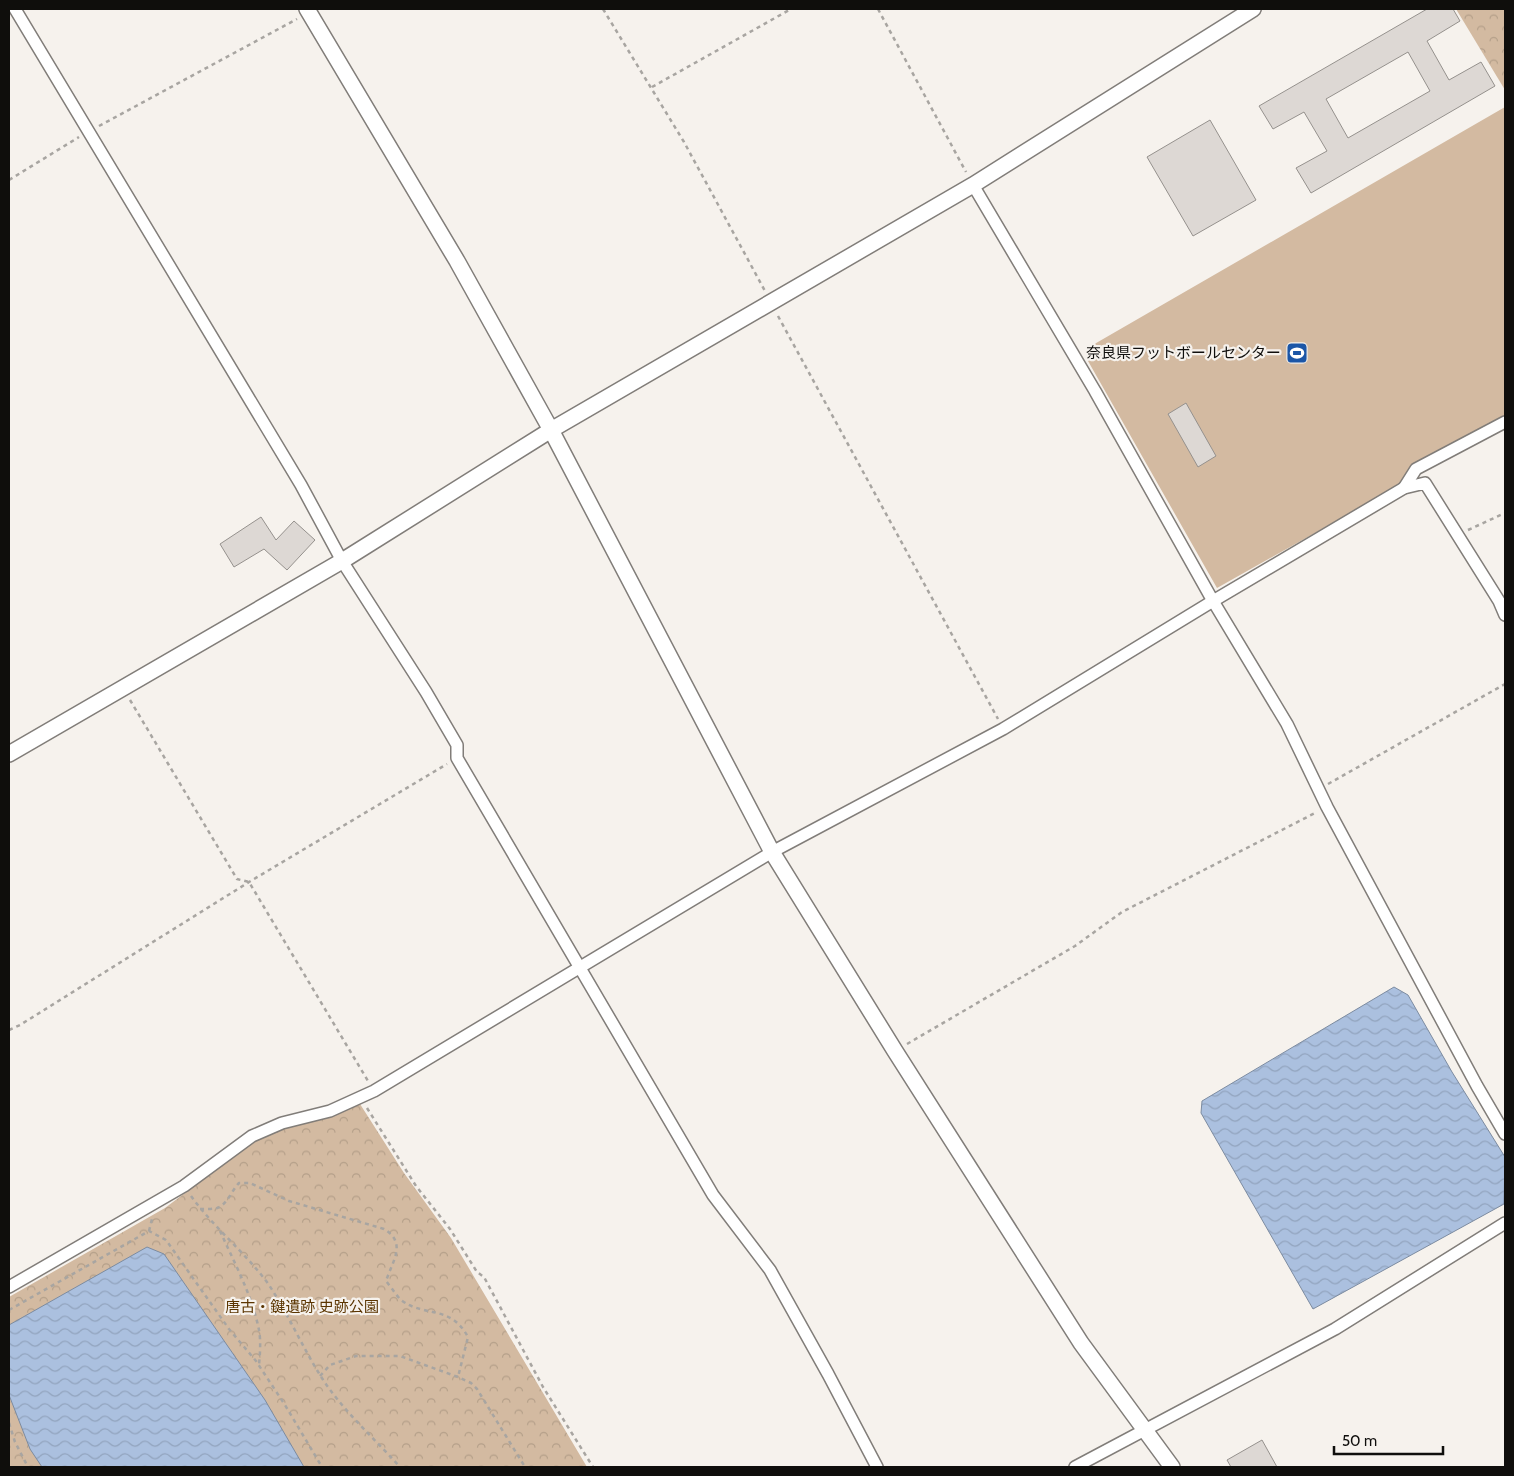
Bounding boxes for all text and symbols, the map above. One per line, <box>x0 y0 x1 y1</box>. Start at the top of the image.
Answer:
sports icon: 奈良県フットボールセンター <box>1285 341 1309 365</box>
place label: 奈良県フットボールセンター <box>1086 344 1281 362</box>
park label: 唐古・鍵遺跡 史跡公園 <box>225 1298 379 1316</box>
scale bar <box>1334 1424 1443 1456</box>
text: 50 m <box>1342 1432 1377 1450</box>

